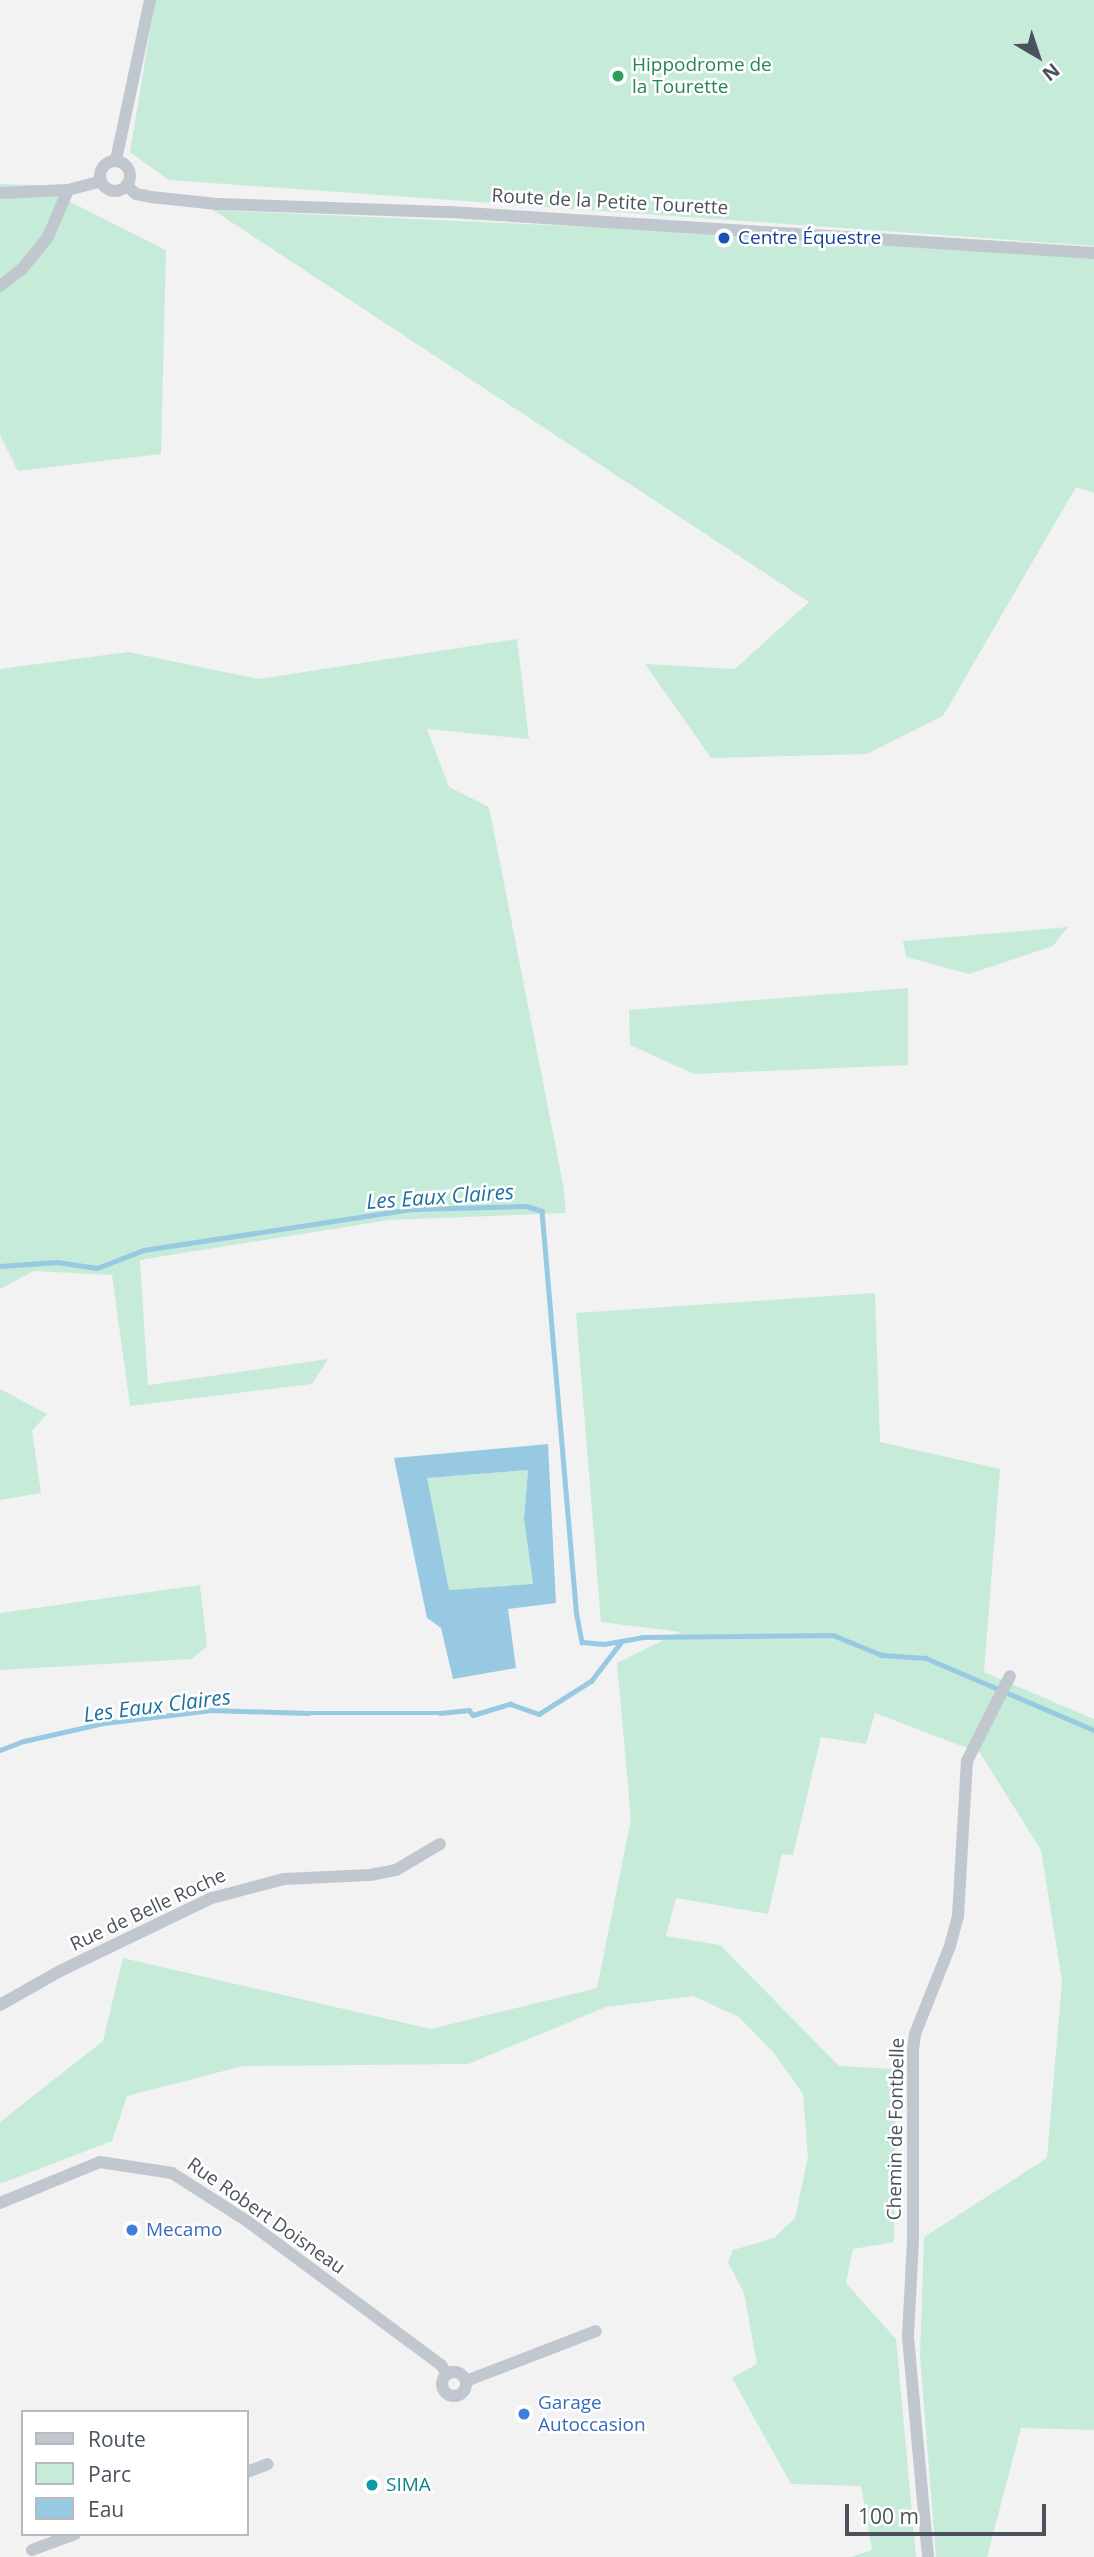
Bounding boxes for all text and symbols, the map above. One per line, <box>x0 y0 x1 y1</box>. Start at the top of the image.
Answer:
north arrow <box>1003 21 1073 91</box>
place label: Hippodrome de la Tourette <box>632 54 772 98</box>
text: N <box>1037 57 1065 87</box>
marker: Hippodrome de la Tourette <box>610 68 626 84</box>
street label: Route de la Petite Tourette <box>491 184 729 220</box>
place label: Centre Équestre <box>738 227 881 249</box>
marker: Centre Équestre <box>716 230 732 246</box>
water label: Les Eaux Claires <box>365 1178 515 1214</box>
water label: Les Eaux Claires <box>82 1683 232 1727</box>
street label: Rue de Belle Roche <box>67 1864 229 1956</box>
street label: Chemin de Fontbelle <box>883 2037 909 2221</box>
street label: Rue Robert Doisneau <box>183 2153 349 2279</box>
place label: Mecamo <box>146 2219 222 2241</box>
marker: Mecamo <box>124 2222 140 2238</box>
place label: Garage Autoccasion <box>538 2392 646 2436</box>
marker: Garage Autoccasion <box>516 2406 532 2422</box>
legend <box>21 2410 248 2536</box>
text: Route <box>88 2425 146 2453</box>
text: Parc <box>88 2460 131 2488</box>
place label: SIMA <box>386 2474 431 2496</box>
marker: SIMA <box>364 2477 380 2493</box>
scale bar <box>849 2490 1050 2534</box>
text: Eau <box>88 2495 124 2523</box>
text: 100 m <box>858 2502 919 2530</box>

